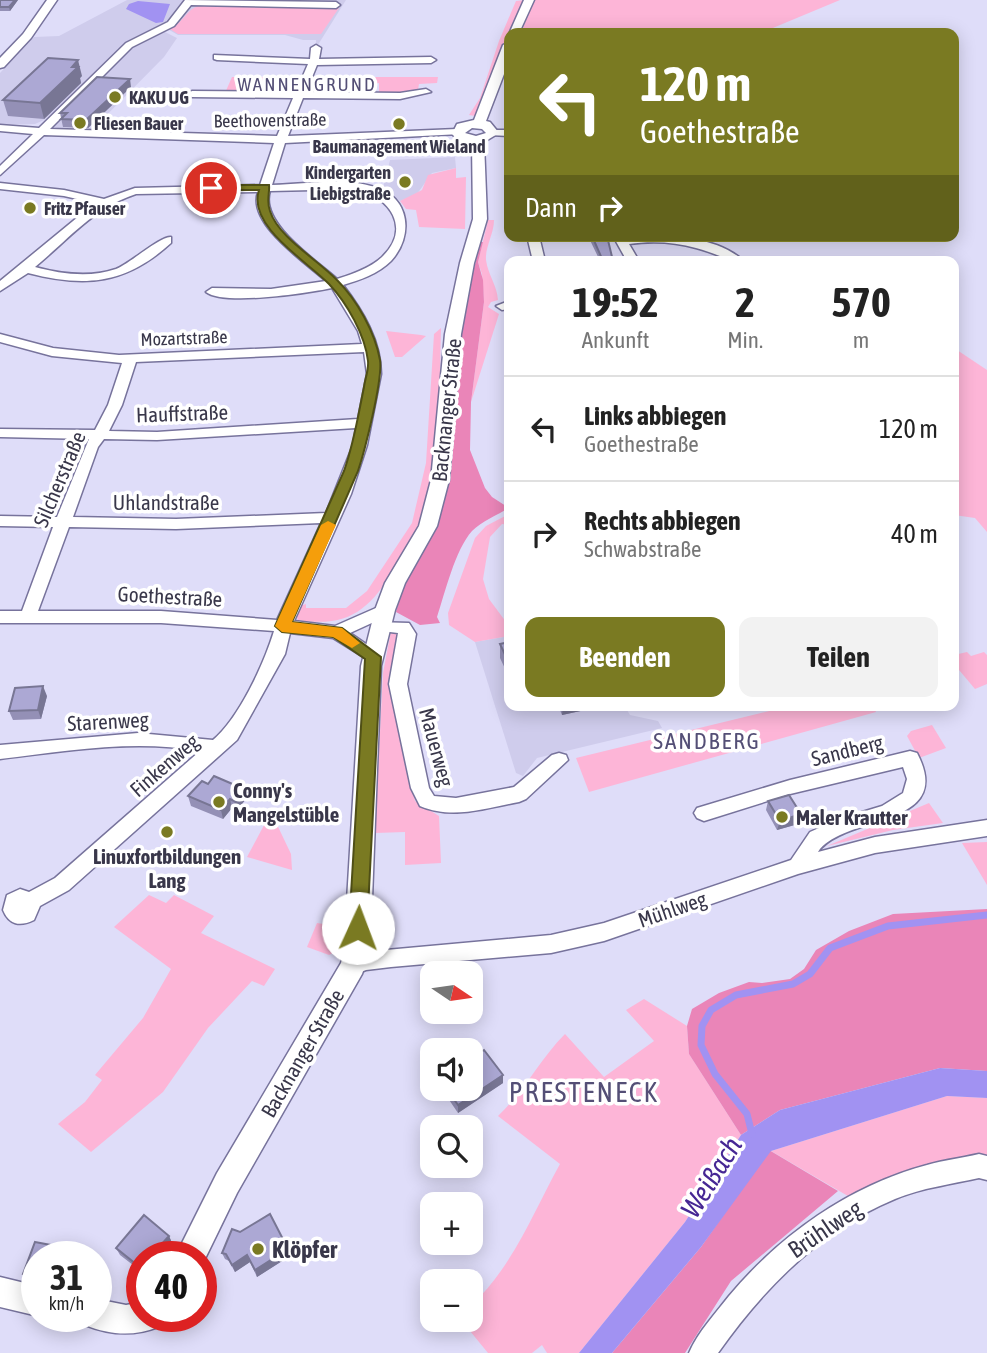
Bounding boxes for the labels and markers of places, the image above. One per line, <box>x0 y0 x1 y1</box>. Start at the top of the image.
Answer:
place label: KAKU UG <box>129 87 189 108</box>
marker: KAKU UG <box>107 89 123 105</box>
place label: Fliesen Bauer <box>94 113 184 134</box>
marker: Fliesen Bauer <box>72 115 88 131</box>
marker: Baumanagement Wieland <box>391 116 407 132</box>
place label: Baumanagement Wieland <box>313 136 485 157</box>
pin <box>181 158 241 218</box>
place label: Kindergarten Liebigstraße <box>305 162 391 204</box>
marker: Kindergarten Liebigstraße <box>397 174 413 190</box>
place label: Fritz Pfauser <box>44 198 126 219</box>
marker: Fritz Pfauser <box>22 200 38 216</box>
place label: Conny's Mangelstüble <box>233 778 339 826</box>
marker: Conny's Mangelstüble <box>211 794 227 810</box>
place label: Maler Krautter <box>796 805 908 829</box>
marker: Maler Krautter <box>774 809 790 825</box>
marker: Linuxfortbildungen Lang <box>159 824 175 840</box>
place label: Linuxfortbildungen Lang <box>93 844 241 892</box>
place label: Klöpfer <box>272 1236 338 1263</box>
marker: Klöpfer <box>250 1241 266 1257</box>

